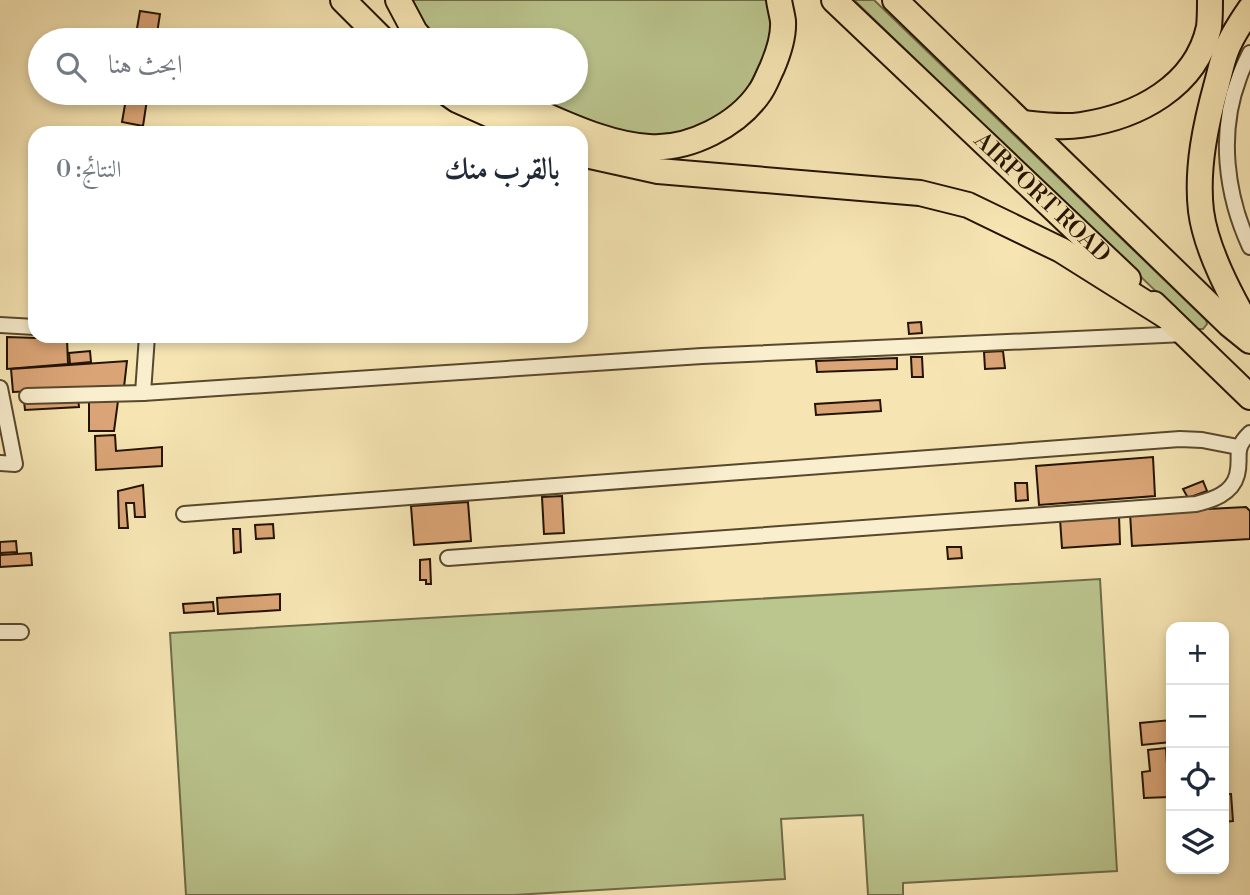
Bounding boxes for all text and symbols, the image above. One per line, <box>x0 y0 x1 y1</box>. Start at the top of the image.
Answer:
search box <box>28 28 588 105</box>
icon: search <box>52 48 90 86</box>
text: ابحث هنا <box>108 49 183 81</box>
street label: AIRPORT ROAD <box>968 126 1116 269</box>
text: بالقرب منك <box>444 151 560 189</box>
text: النتائج: 0 <box>56 156 122 184</box>
map controls <box>1166 622 1229 874</box>
button: + <box>1166 622 1229 685</box>
button: − <box>1166 685 1229 748</box>
button: locate <box>1166 748 1229 811</box>
button: layers <box>1166 811 1229 874</box>

